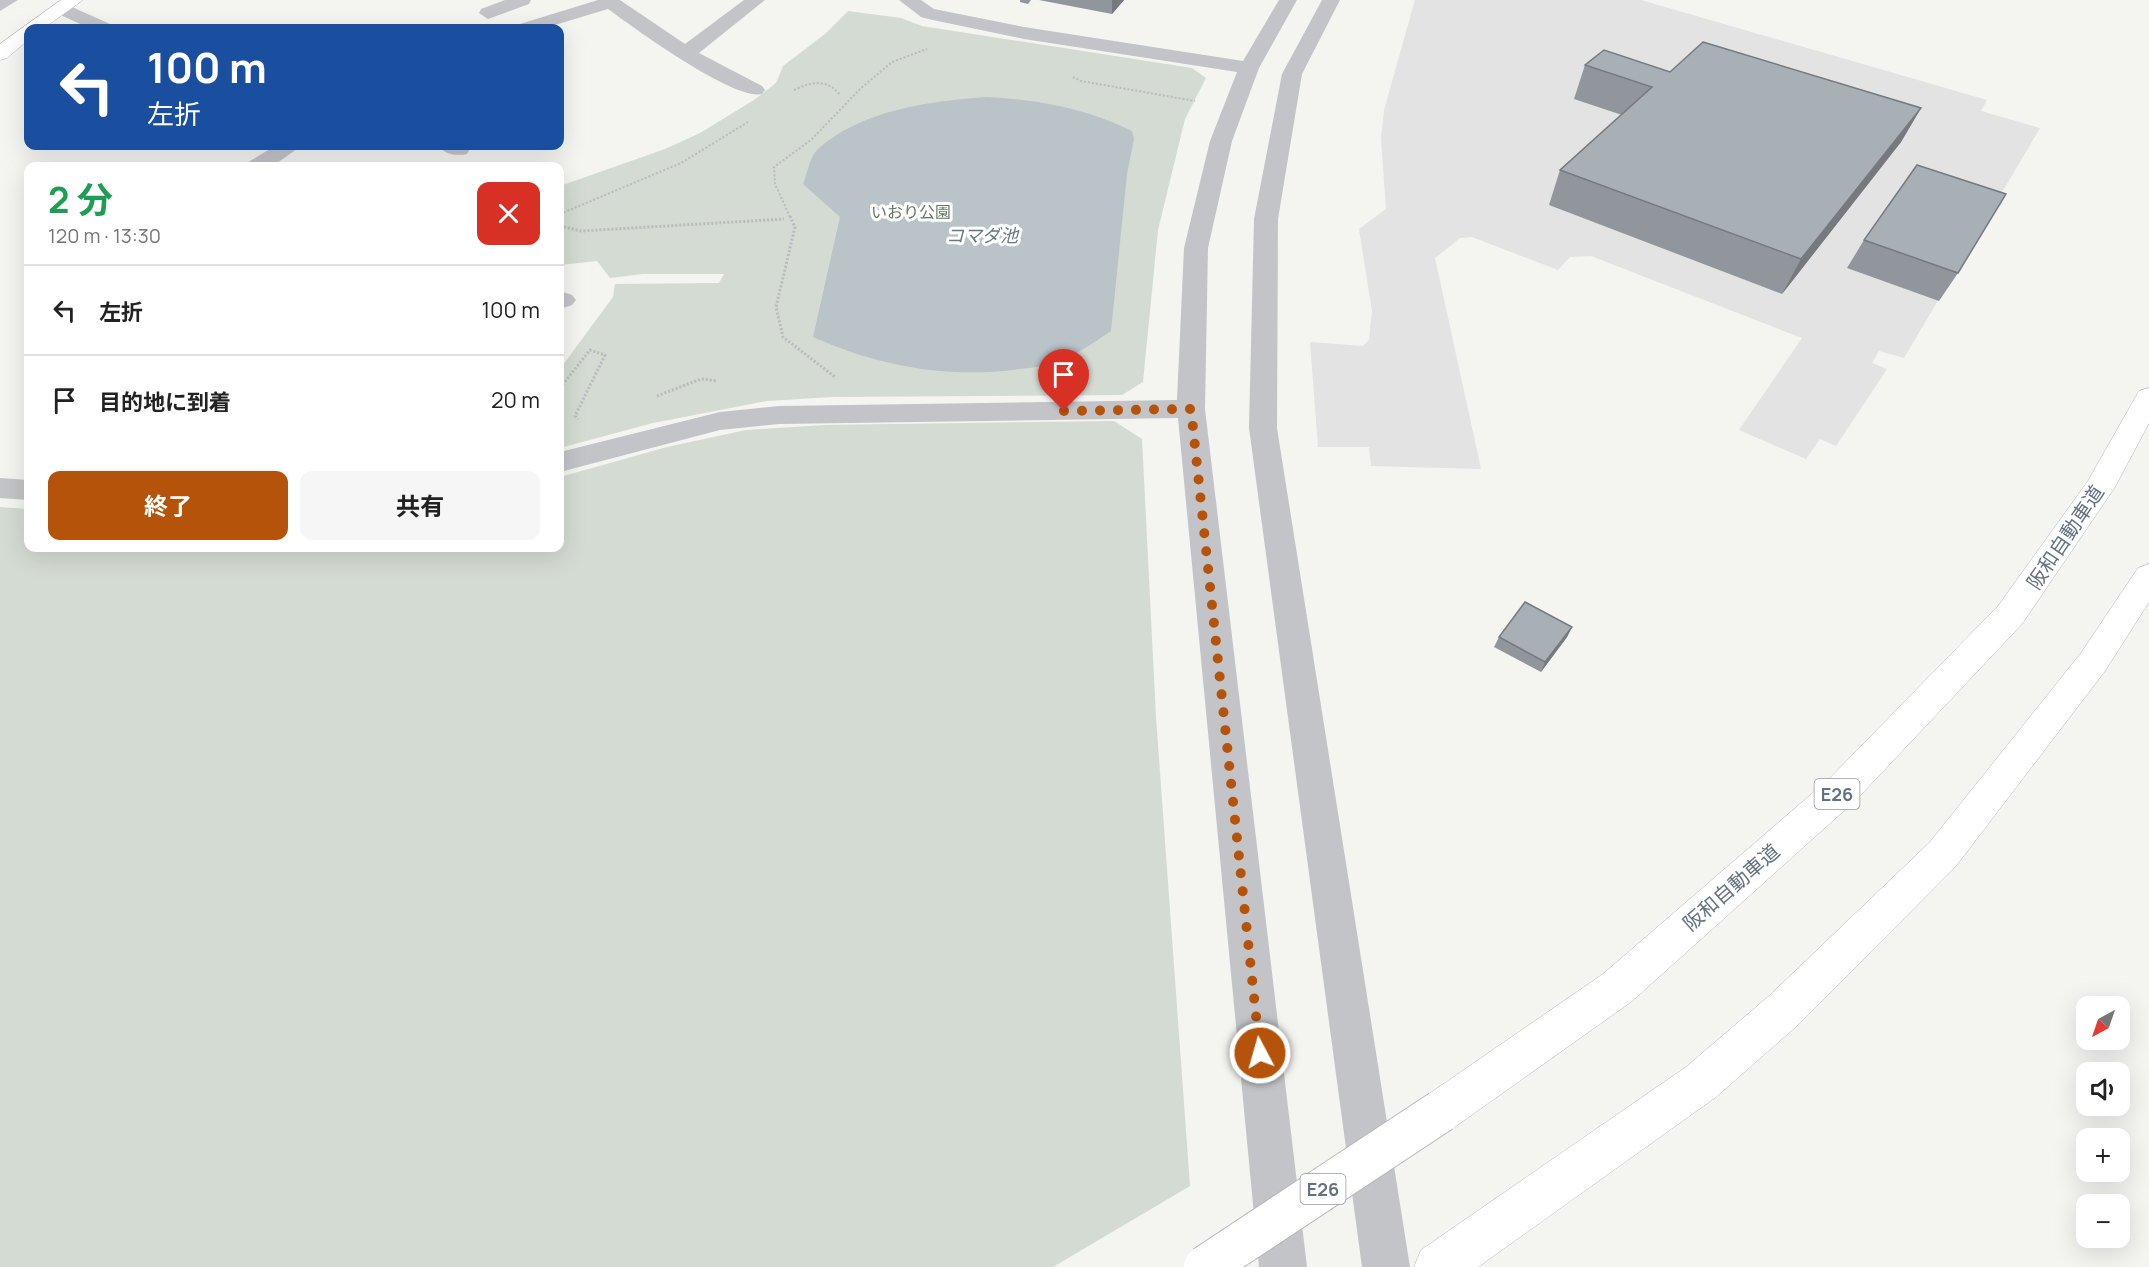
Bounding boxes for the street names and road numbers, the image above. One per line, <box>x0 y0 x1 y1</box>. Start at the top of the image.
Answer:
street label: 阪和自動車道 <box>2020 480 2110 594</box>
road number: E26 <box>1814 779 1860 809</box>
street label: 阪和自動車道 <box>1677 837 1785 937</box>
road number: E26 <box>1300 1174 1346 1204</box>

